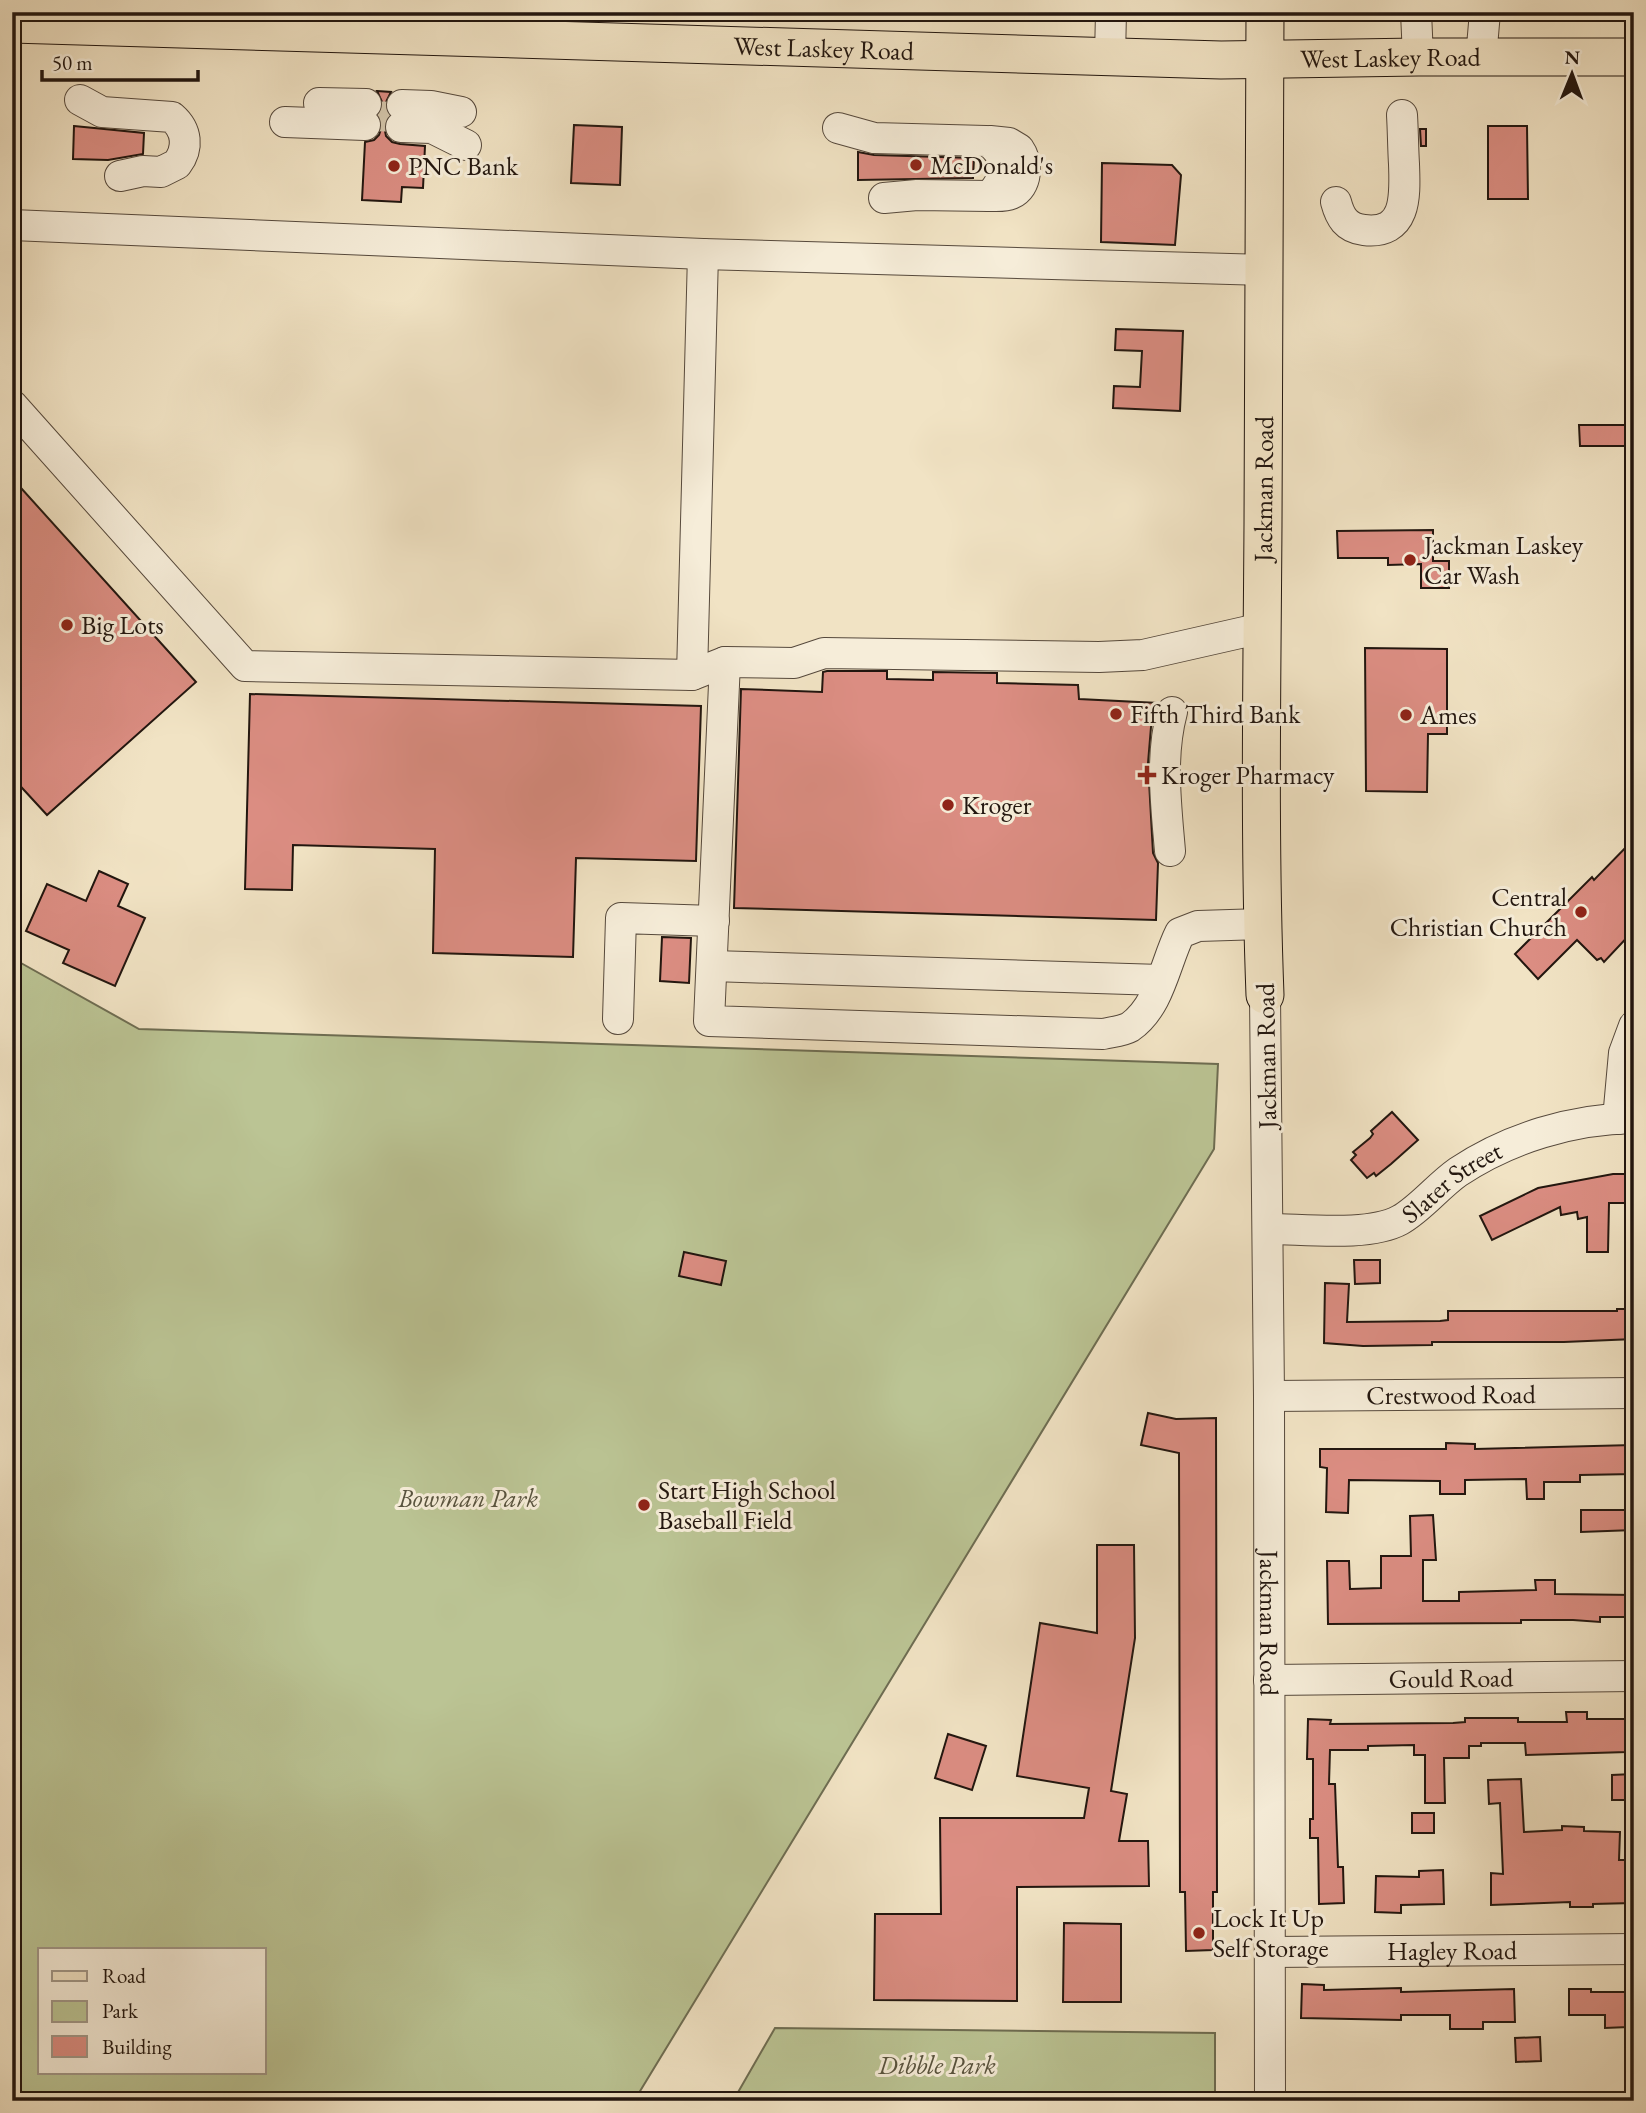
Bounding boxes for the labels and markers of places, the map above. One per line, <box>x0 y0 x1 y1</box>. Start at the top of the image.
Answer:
place label: McDonald's <box>930 148 1053 182</box>
place label: PNC Bank <box>408 149 519 183</box>
marker: McDonald's <box>908 157 924 173</box>
marker: PNC Bank <box>386 158 402 174</box>
place label: Jackman Laskey Car Wash <box>1422 528 1584 592</box>
marker: Jackman Laskey Car Wash <box>1402 552 1418 568</box>
place label: Big Lots <box>81 608 164 642</box>
marker: Big Lots <box>59 617 75 633</box>
place label: Fifth Third Bank <box>1130 697 1301 731</box>
place label: Ames <box>1419 698 1477 732</box>
marker: Fifth Third Bank <box>1108 706 1124 722</box>
marker: Ames <box>1398 707 1414 723</box>
place label: Kroger Pharmacy <box>1161 758 1335 792</box>
marker: Kroger Pharmacy <box>1139 767 1155 783</box>
place label: Kroger <box>962 788 1032 822</box>
marker: Kroger <box>940 797 956 813</box>
place label: Central Christian Church <box>1390 880 1567 944</box>
marker: Central Christian Church <box>1573 904 1589 920</box>
place label: Start High School Baseball Field <box>658 1473 836 1537</box>
marker: Start High School Baseball Field <box>636 1497 652 1513</box>
place label: Lock It Up Self Storage <box>1213 1901 1329 1965</box>
marker: Lock It Up Self Storage <box>1191 1925 1207 1941</box>

